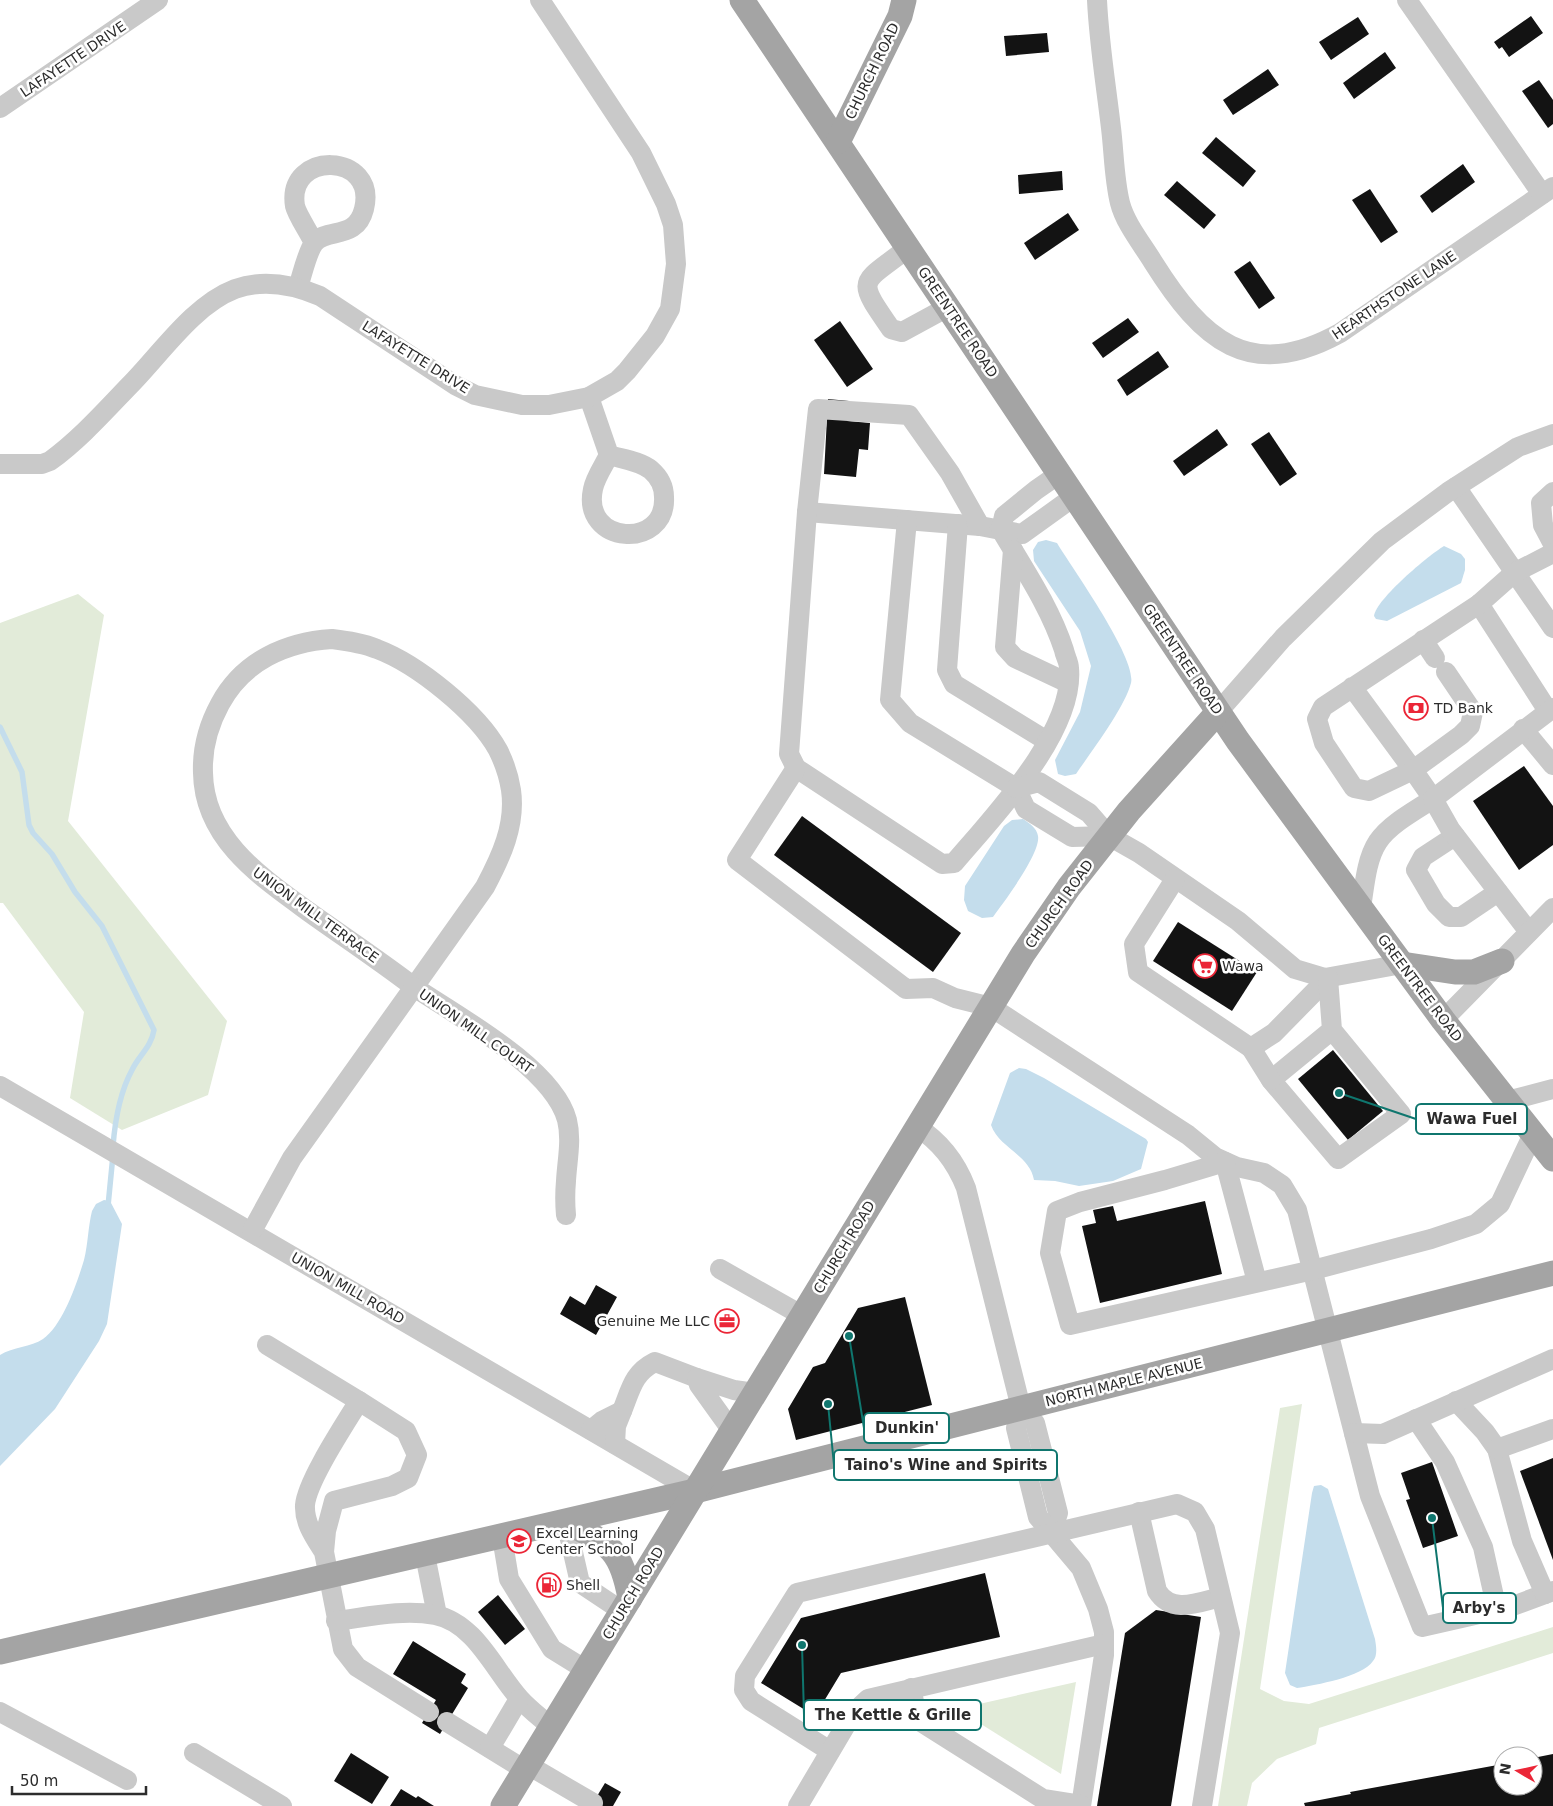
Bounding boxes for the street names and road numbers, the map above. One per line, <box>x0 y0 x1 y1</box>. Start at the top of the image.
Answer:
street label: LAFAYETTE DRIVE <box>17 18 129 100</box>
street label: CHURCH ROAD <box>842 20 902 122</box>
street label: HEARTHSTONE LANE <box>1329 248 1459 342</box>
street label: GREENTREE ROAD <box>915 264 1001 380</box>
street label: LAFAYETTE DRIVE <box>359 317 473 397</box>
street label: GREENTREE ROAD <box>1140 601 1226 717</box>
street label: CHURCH ROAD <box>1022 857 1096 951</box>
street label: UNION MILL TERRACE <box>250 864 382 966</box>
street label: GREENTREE ROAD <box>1374 931 1466 1045</box>
street label: UNION MILL COURT <box>416 986 536 1077</box>
street label: CHURCH ROAD <box>810 1198 878 1296</box>
street label: UNION MILL ROAD <box>289 1249 407 1327</box>
street label: NORTH MAPLE AVENUE <box>1044 1355 1204 1409</box>
street label: CHURCH ROAD <box>599 1544 667 1642</box>

